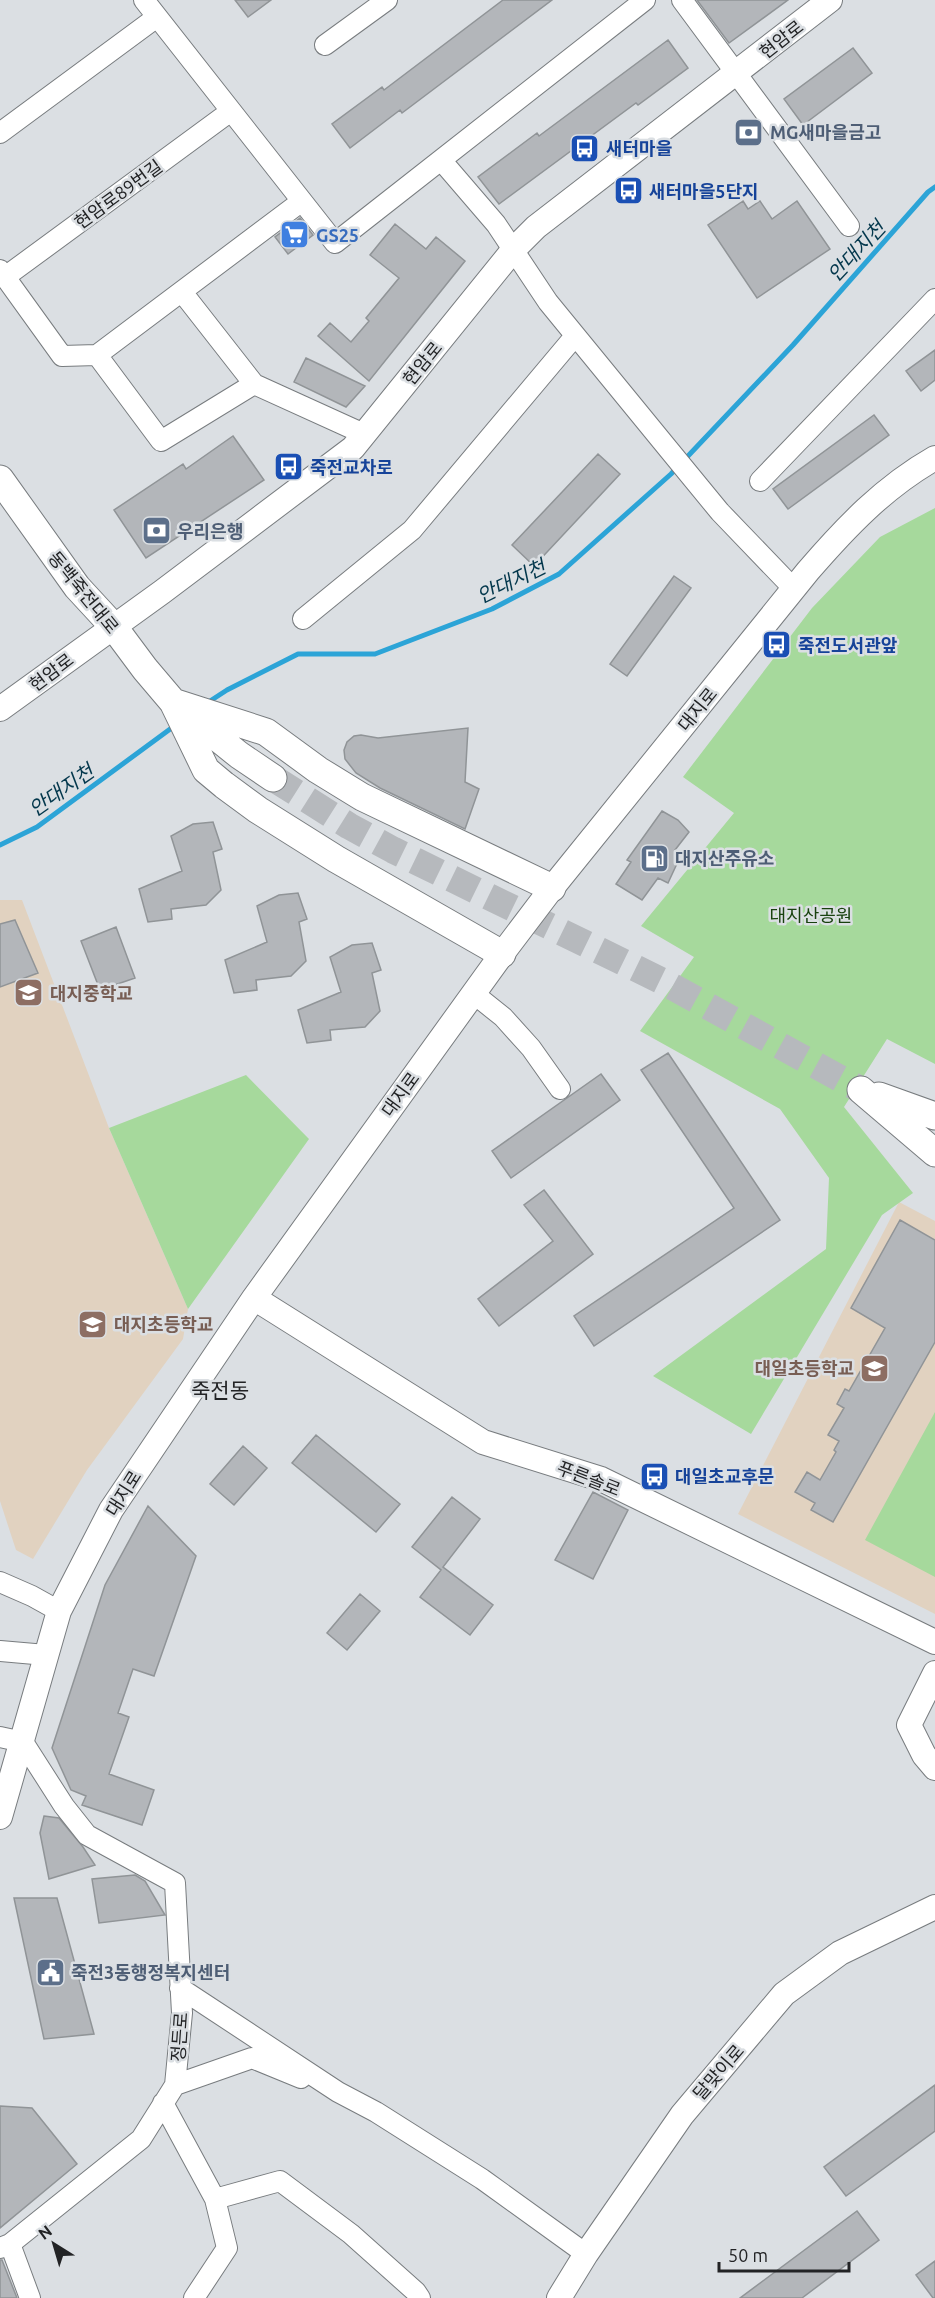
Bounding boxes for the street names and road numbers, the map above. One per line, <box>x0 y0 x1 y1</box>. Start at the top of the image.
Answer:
street label: 현암로 <box>755 16 807 62</box>
street label: 현암로89번길 <box>70 156 166 232</box>
street label: 현암로 <box>399 337 445 389</box>
street label: 동백죽전대로 <box>45 547 123 637</box>
street label: 현암로 <box>25 649 77 695</box>
street label: 대지로 <box>674 683 720 735</box>
street label: 대지로 <box>377 1068 423 1120</box>
street label: 푸른솔로 <box>554 1457 624 1499</box>
street label: 대지로 <box>101 1467 145 1519</box>
street label: 정든로 <box>167 2012 191 2062</box>
street label: 달맞이로 <box>689 2040 747 2104</box>

